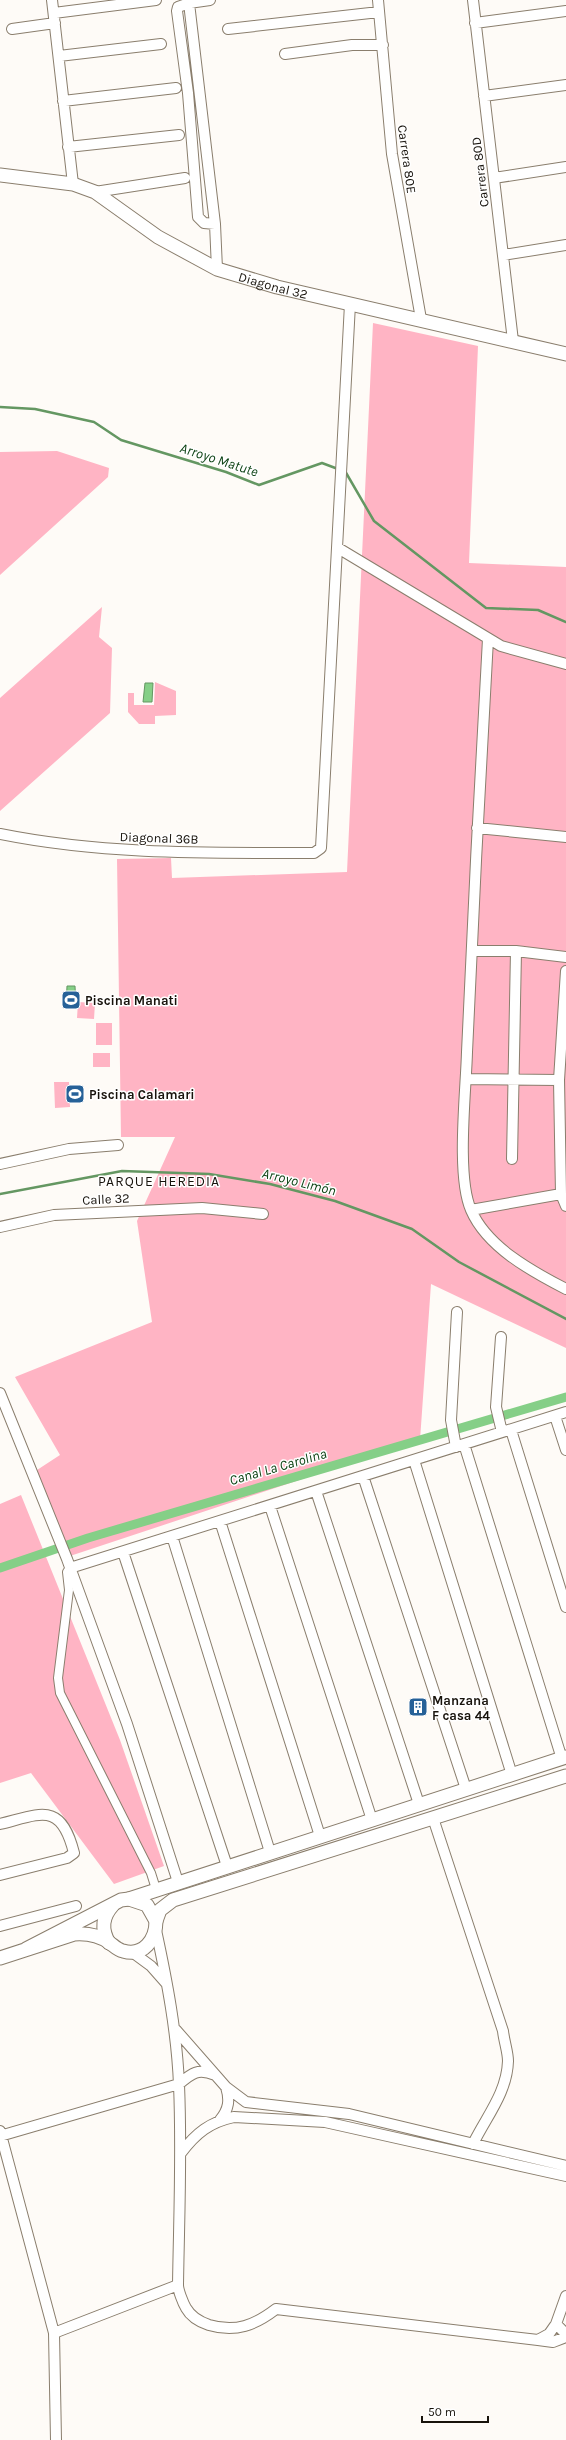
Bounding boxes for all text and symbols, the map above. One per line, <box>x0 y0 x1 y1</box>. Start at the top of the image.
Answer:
street label: Carrera 80E <box>395 124 419 194</box>
street label: Carrera 80D <box>468 136 492 208</box>
street label: Diagonal 32 <box>237 268 309 301</box>
water label: Arroyo Matute <box>178 439 261 481</box>
street label: Diagonal 36B <box>119 829 199 847</box>
sports icon: Piscina Manati <box>60 989 82 1011</box>
place label: Piscina Manati <box>85 993 178 1008</box>
sports icon: Piscina Calamari <box>64 1083 86 1105</box>
place label: Piscina Calamari <box>89 1087 195 1102</box>
water label: Arroyo Limón <box>260 1165 338 1199</box>
district label: PARQUE HEREDIA <box>98 1173 220 1190</box>
street label: Calle 32 <box>82 1190 130 1208</box>
water label: Canal La Carolina <box>227 1445 329 1489</box>
place label: Manzana F casa 44 <box>432 1693 490 1723</box>
building icon: Manzana F casa 44 <box>407 1696 429 1718</box>
scale bar <box>422 2398 488 2424</box>
text: 50 m <box>428 2405 456 2419</box>

